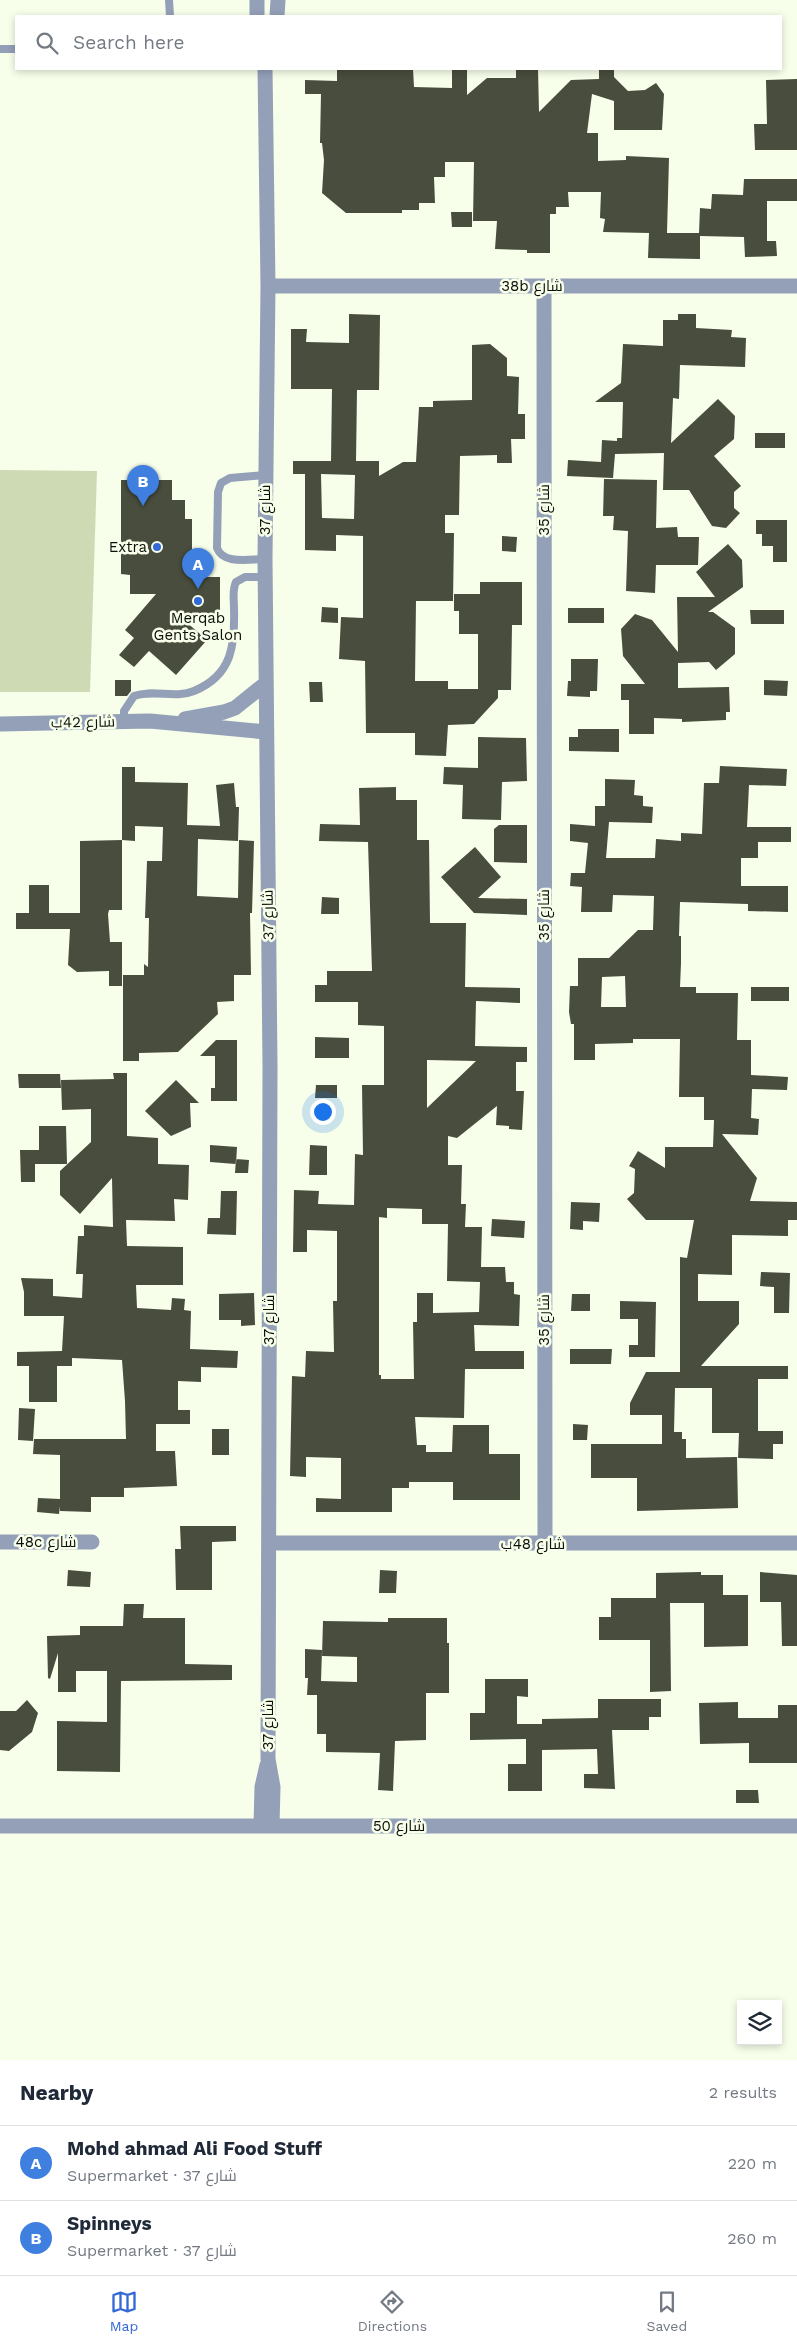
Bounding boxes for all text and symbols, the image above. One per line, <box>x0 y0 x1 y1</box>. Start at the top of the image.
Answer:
search box <box>15 15 782 70</box>
icon: search <box>33 29 61 57</box>
text: Search here <box>73 31 184 54</box>
street label: 38b شارع <box>501 277 563 297</box>
pin: B <box>127 465 159 506</box>
street label: شارع 35 <box>535 484 555 536</box>
street label: شارع 37 <box>256 485 276 535</box>
place label: Extra <box>109 538 147 556</box>
marker: Extra <box>151 541 163 553</box>
pin: A <box>182 548 214 589</box>
marker: Merqab Gents Salon <box>192 595 204 607</box>
place label: Merqab Gents Salon <box>154 609 242 644</box>
street label: شارع 42ب <box>51 712 115 734</box>
street label: شارع 37 <box>259 889 279 941</box>
street label: شارع 35 <box>535 889 555 941</box>
your location <box>310 1099 336 1125</box>
street label: شارع 35 <box>535 1294 555 1346</box>
street label: شارع 37 <box>260 1295 280 1345</box>
street label: 48c شارع <box>16 1533 76 1553</box>
street label: شارع 48ب <box>501 1535 565 1555</box>
street label: شارع 37 <box>259 1700 279 1750</box>
street label: شارع 50 <box>373 1817 425 1837</box>
map controls <box>737 2000 782 2045</box>
button: layers <box>737 2000 782 2045</box>
text: Nearby <box>20 2080 93 2105</box>
text: 2 results <box>709 2083 777 2102</box>
text: Mohd ahmad Ali Food Stuff <box>67 2137 322 2160</box>
text: A <box>31 2154 41 2173</box>
text: 220 m <box>728 2154 777 2173</box>
text: Supermarket · شارع 37 <box>67 2166 237 2185</box>
text: Spinneys <box>67 2212 152 2235</box>
text: B <box>31 2229 41 2248</box>
text: 260 m <box>727 2229 777 2248</box>
text: Supermarket · شارع 37 <box>67 2241 237 2260</box>
tab: Map <box>110 2288 138 2334</box>
tab: Directions <box>358 2288 427 2334</box>
tab: Saved <box>647 2288 687 2334</box>

